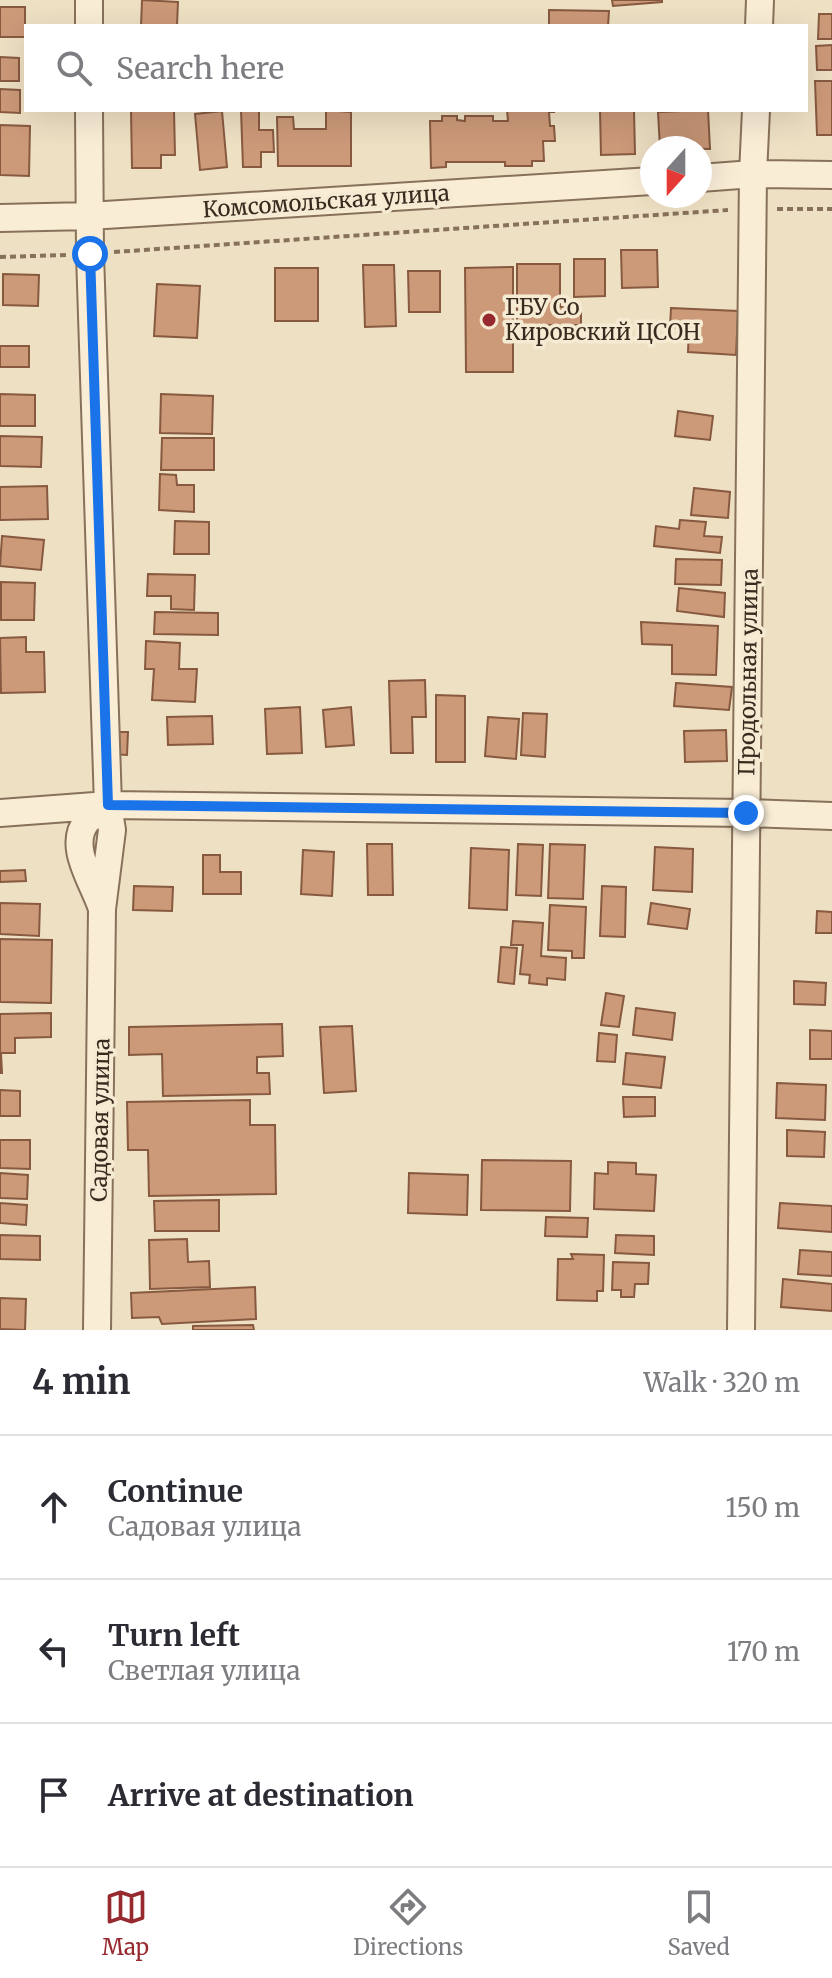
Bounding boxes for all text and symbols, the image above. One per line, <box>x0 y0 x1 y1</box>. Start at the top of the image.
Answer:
search box <box>24 24 808 112</box>
icon: search <box>52 46 96 90</box>
text: Search here <box>116 49 284 87</box>
north arrow <box>640 136 712 208</box>
street label: Комсомольская улица <box>202 178 451 224</box>
route start <box>72 236 108 272</box>
place label: ГБУ Со Кировский ЦСОН <box>505 293 700 346</box>
marker: ГБУ Со Кировский ЦСОН <box>480 311 498 329</box>
street label: Продольная улица <box>732 568 764 776</box>
route end <box>728 795 764 831</box>
street label: Садовая улица <box>85 1038 115 1202</box>
text: 4 min <box>32 1361 130 1403</box>
text: Walk · 320 m <box>643 1366 800 1399</box>
text: Continue <box>108 1472 243 1510</box>
icon: ahead <box>32 1485 76 1529</box>
text: 150 m <box>726 1491 800 1524</box>
text: Садовая улица <box>108 1510 302 1543</box>
text: Turn left <box>108 1616 240 1654</box>
icon: left <box>32 1629 76 1673</box>
text: 170 m <box>727 1635 800 1668</box>
text: Светлая улица <box>108 1654 301 1687</box>
icon: arrive <box>32 1773 76 1817</box>
text: Arrive at destination <box>108 1776 414 1814</box>
tab: Map <box>102 1885 149 1961</box>
tab: Directions <box>353 1885 463 1961</box>
tab: Saved <box>668 1885 730 1961</box>

